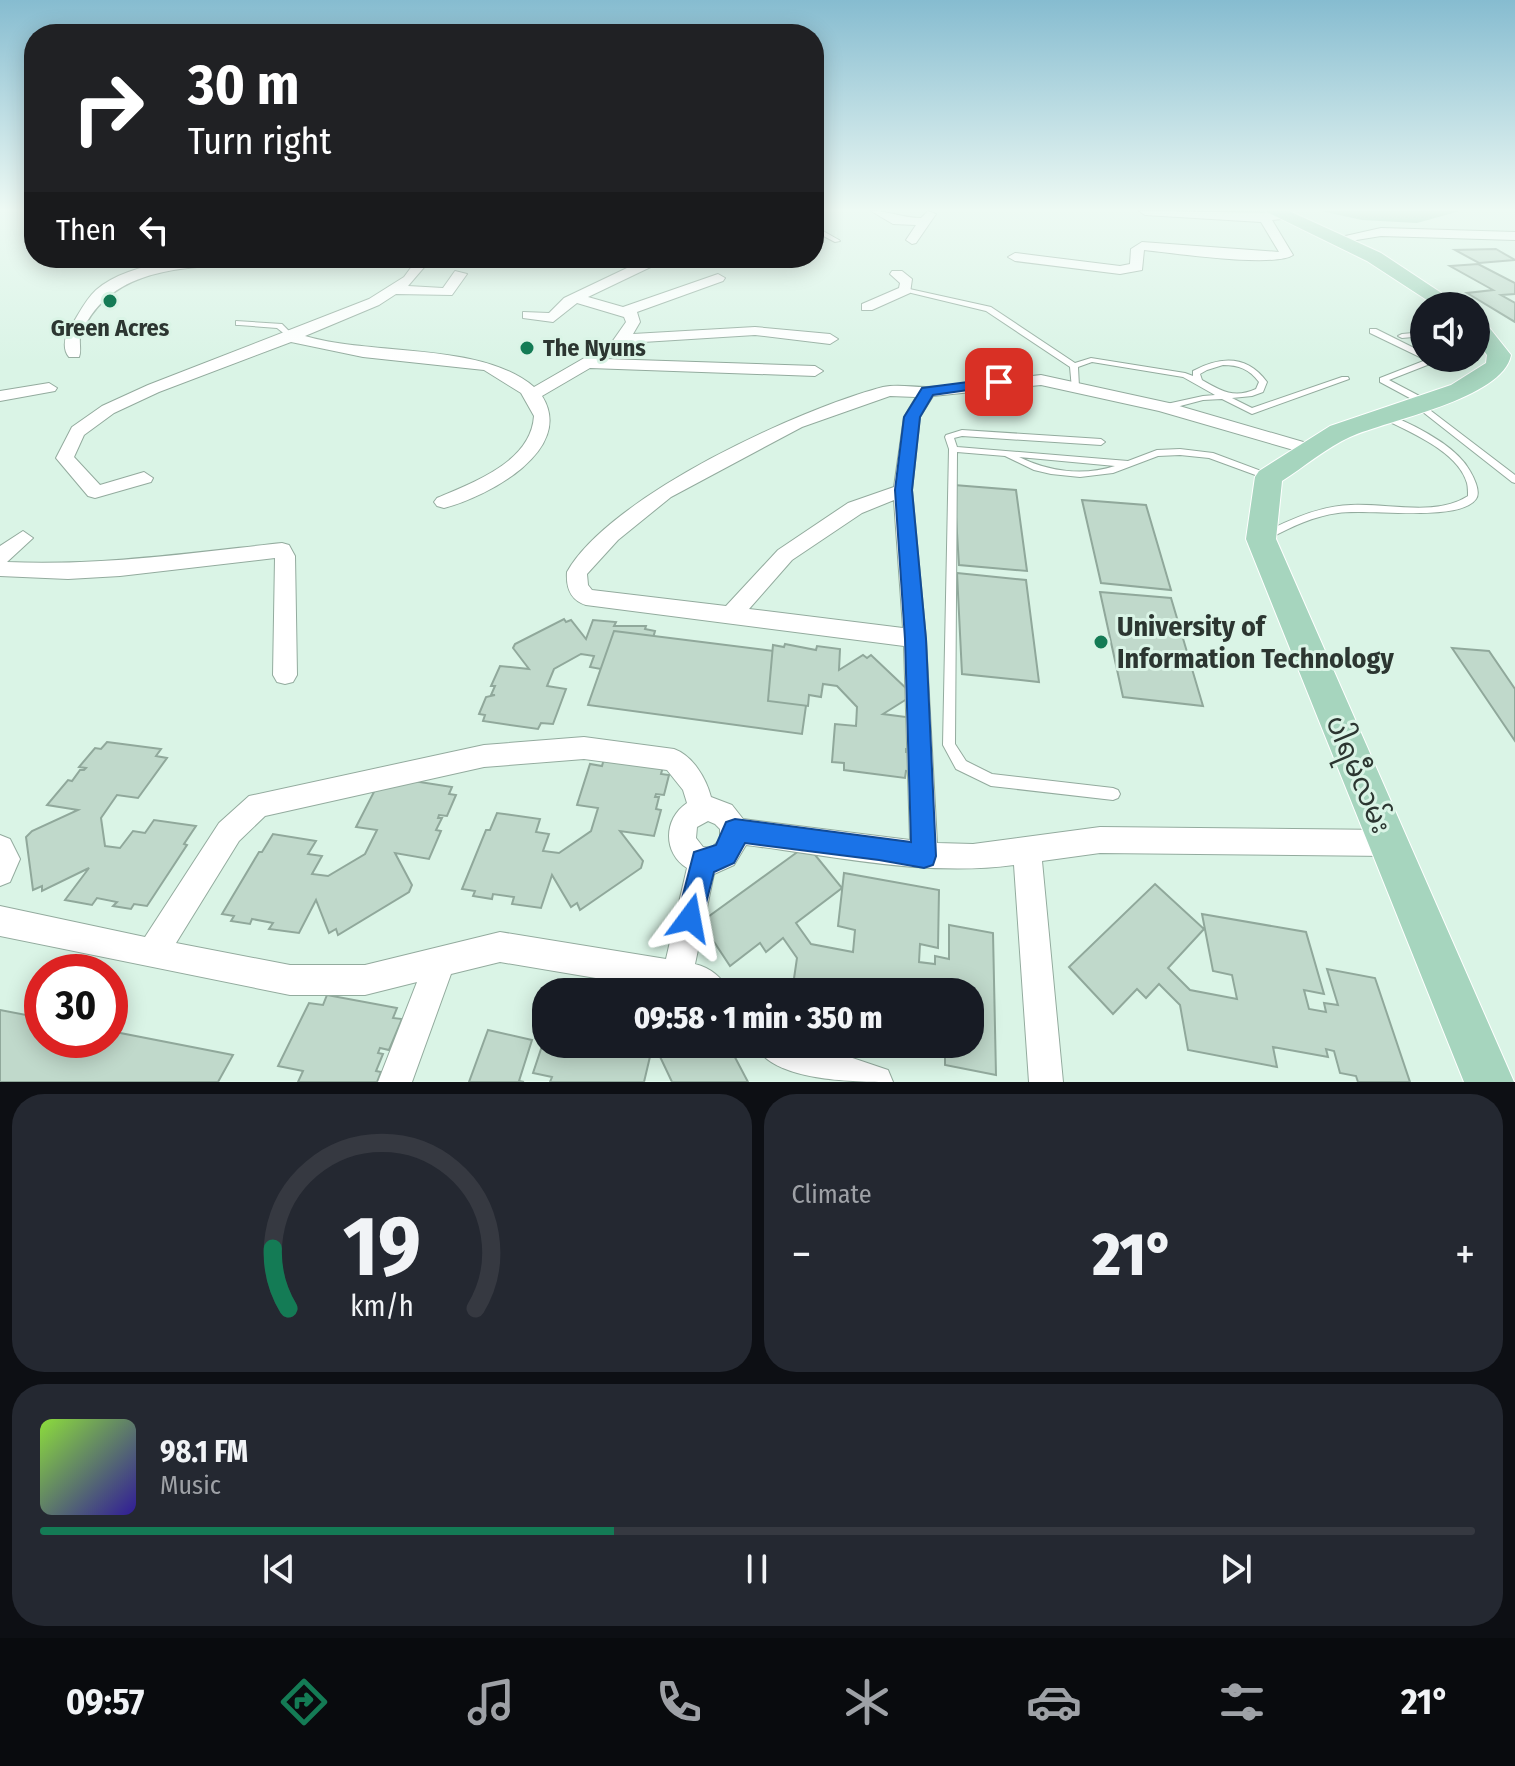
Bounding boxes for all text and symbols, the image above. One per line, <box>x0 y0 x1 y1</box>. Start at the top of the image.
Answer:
text: 30 m <box>188 52 299 119</box>
icon: right <box>56 56 160 160</box>
text: Turn right <box>188 120 331 164</box>
icon: left <box>132 208 176 252</box>
text: Then <box>56 212 116 248</box>
marker: Green Acres <box>101 292 119 310</box>
map controls <box>1410 292 1490 372</box>
button: sound <box>1410 292 1490 372</box>
place label: Green Acres <box>51 314 170 342</box>
place label: The Nyuns <box>543 334 646 362</box>
marker: The Nyuns <box>518 339 536 357</box>
pin <box>965 348 1033 416</box>
icon: arrive <box>977 360 1021 404</box>
place label: University of Information Technology <box>1117 610 1394 675</box>
marker: University of Information Technology <box>1092 633 1110 651</box>
street label: ပါရမီလမ်း <box>1313 710 1400 840</box>
position arrow <box>648 876 732 960</box>
speed limit sign: 30 <box>24 954 128 1058</box>
text: 09:58 · 1 min · 350 m <box>634 1000 882 1036</box>
text: Climate <box>792 1179 872 1210</box>
text: 19 <box>343 1197 421 1297</box>
text: 21° <box>1093 1219 1174 1291</box>
text: − <box>792 1228 811 1281</box>
text: + <box>1455 1228 1475 1281</box>
text: km/h <box>350 1289 414 1324</box>
text: 98.1 FM <box>160 1434 248 1470</box>
text: Music <box>160 1470 221 1501</box>
icon: previous <box>257 1547 301 1591</box>
icon: pause <box>735 1547 779 1591</box>
icon: next <box>1214 1547 1258 1591</box>
icon: directions <box>276 1674 332 1730</box>
icon: music <box>463 1674 519 1730</box>
icon: phone <box>651 1674 707 1730</box>
icon: climate <box>839 1674 895 1730</box>
icon: car <box>1026 1674 1082 1730</box>
icon: filters <box>1214 1674 1270 1730</box>
text: 09:57 <box>66 1680 144 1724</box>
text: 21° <box>1401 1680 1449 1724</box>

